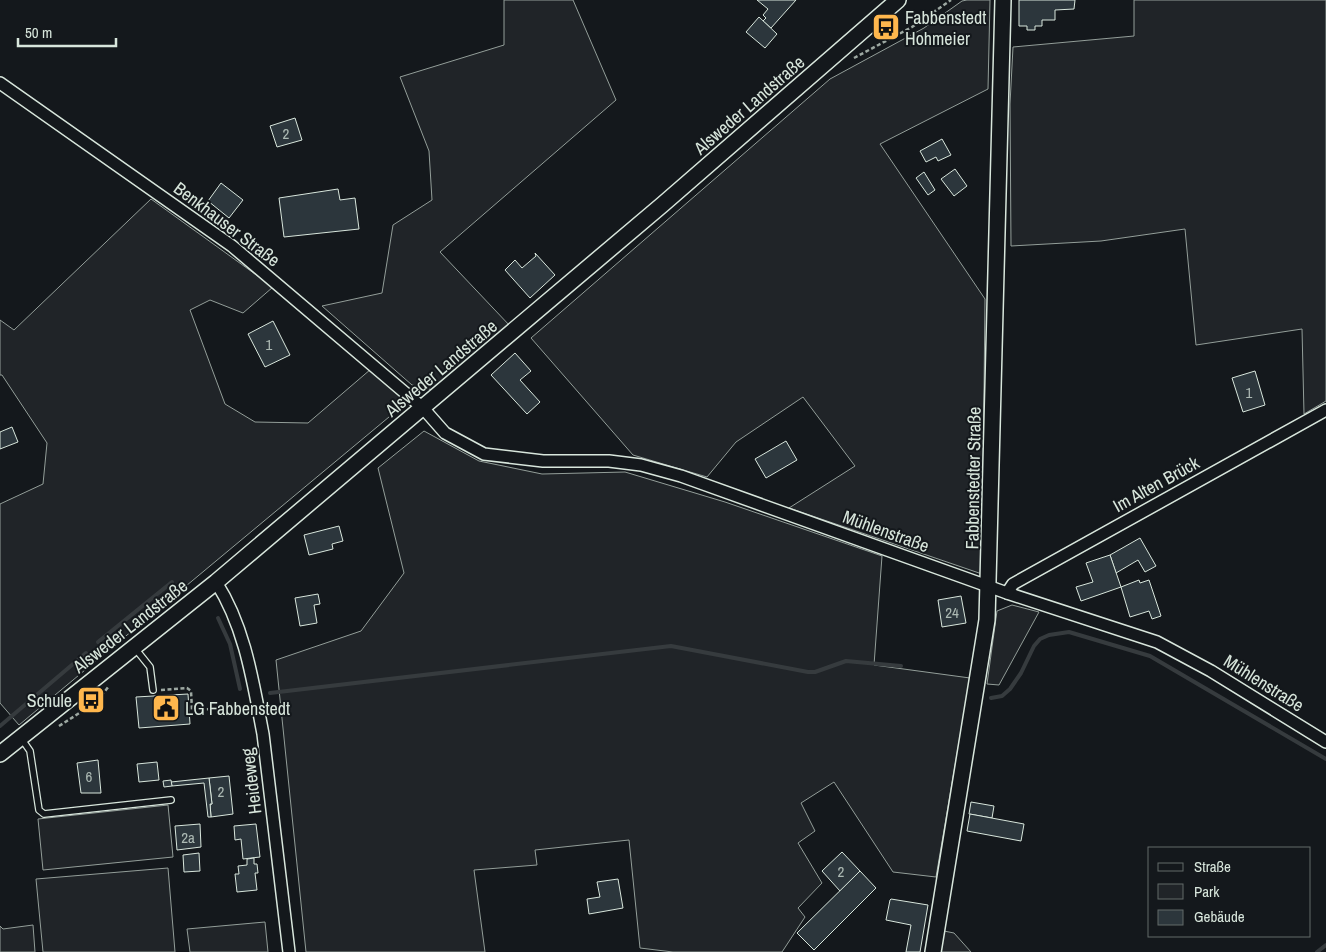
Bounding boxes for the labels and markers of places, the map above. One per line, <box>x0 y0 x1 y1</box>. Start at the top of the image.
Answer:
place label: Fabbenstedt Hohmeier <box>905 5 986 51</box>
bus stop icon: Fabbenstedt Hohmeier <box>871 12 901 42</box>
bus stop icon: Schule <box>76 685 106 715</box>
place label: Schule <box>27 688 72 713</box>
public building icon: LG Fabbenstedt <box>151 693 181 723</box>
place label: LG Fabbenstedt <box>185 696 290 721</box>

